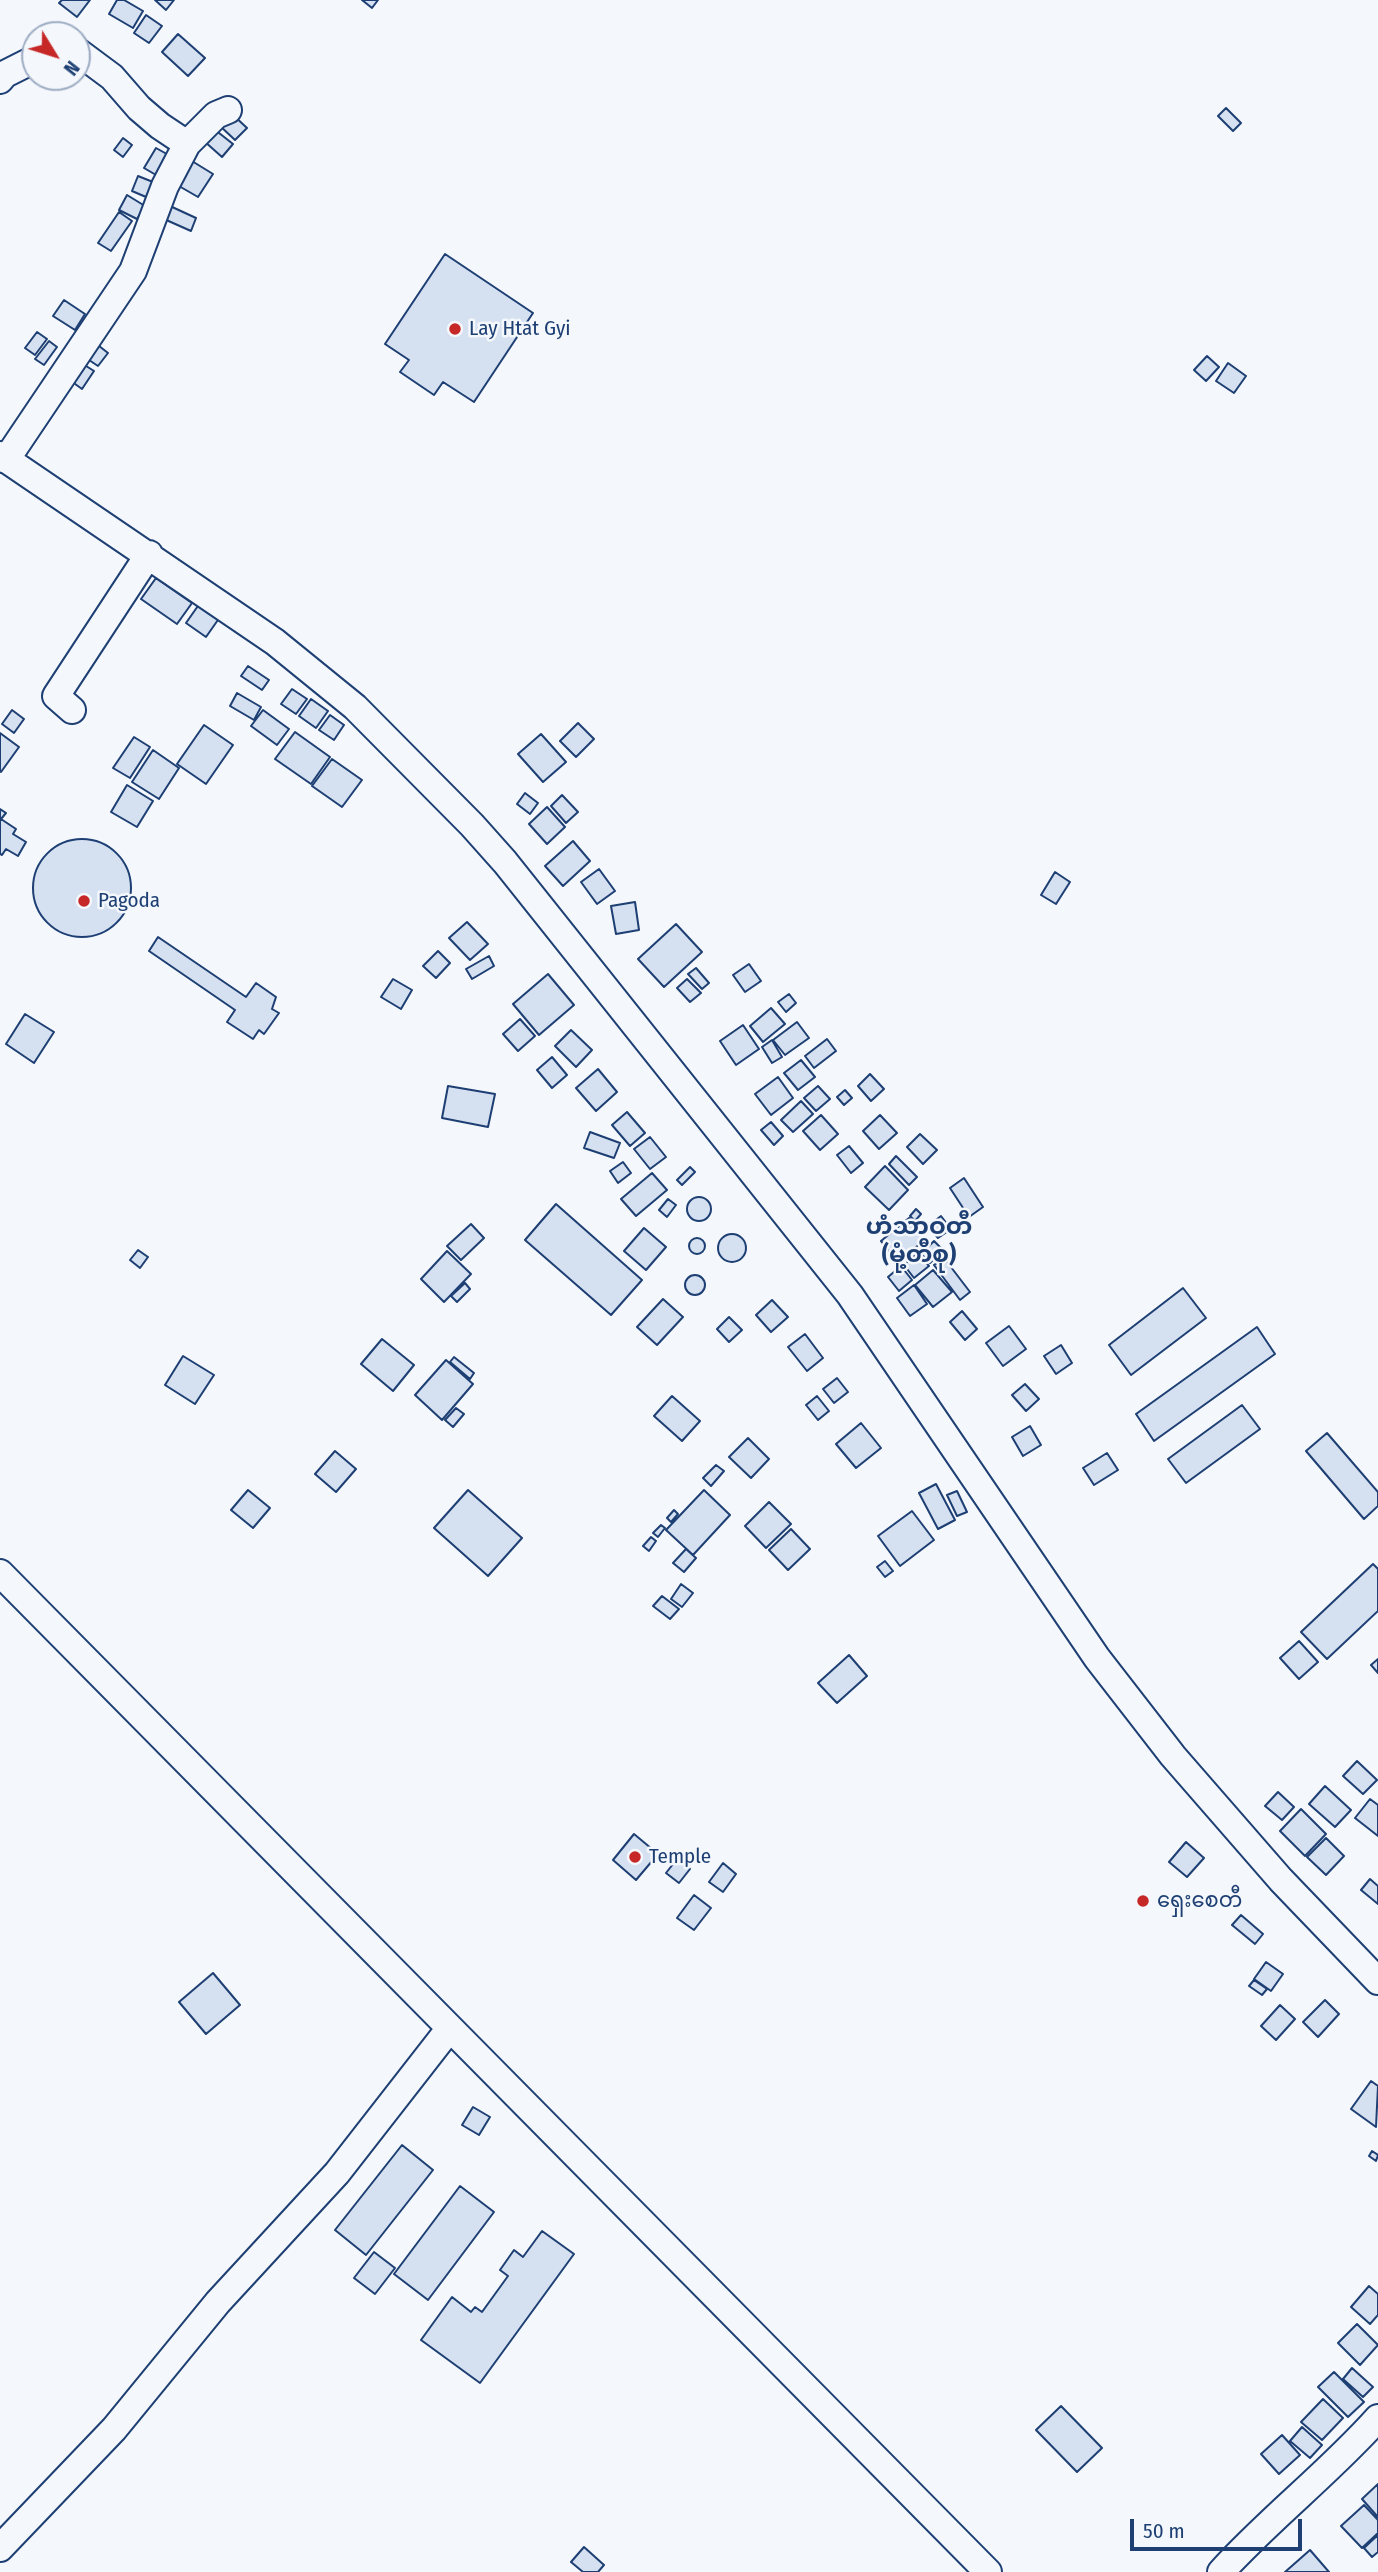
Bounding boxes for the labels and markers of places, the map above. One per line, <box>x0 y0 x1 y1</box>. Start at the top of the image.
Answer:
place label: Lay Htat Gyi <box>469 316 571 342</box>
marker: Lay Htat Gyi <box>447 321 463 337</box>
place label: Pagoda <box>98 888 160 914</box>
marker: Pagoda <box>76 893 92 909</box>
place label: Temple <box>649 1844 711 1870</box>
marker: Temple <box>627 1849 643 1865</box>
place label: ရှေးစေတီ <box>1157 1888 1242 1914</box>
marker: ရှေးစေတီ <box>1135 1893 1151 1909</box>

